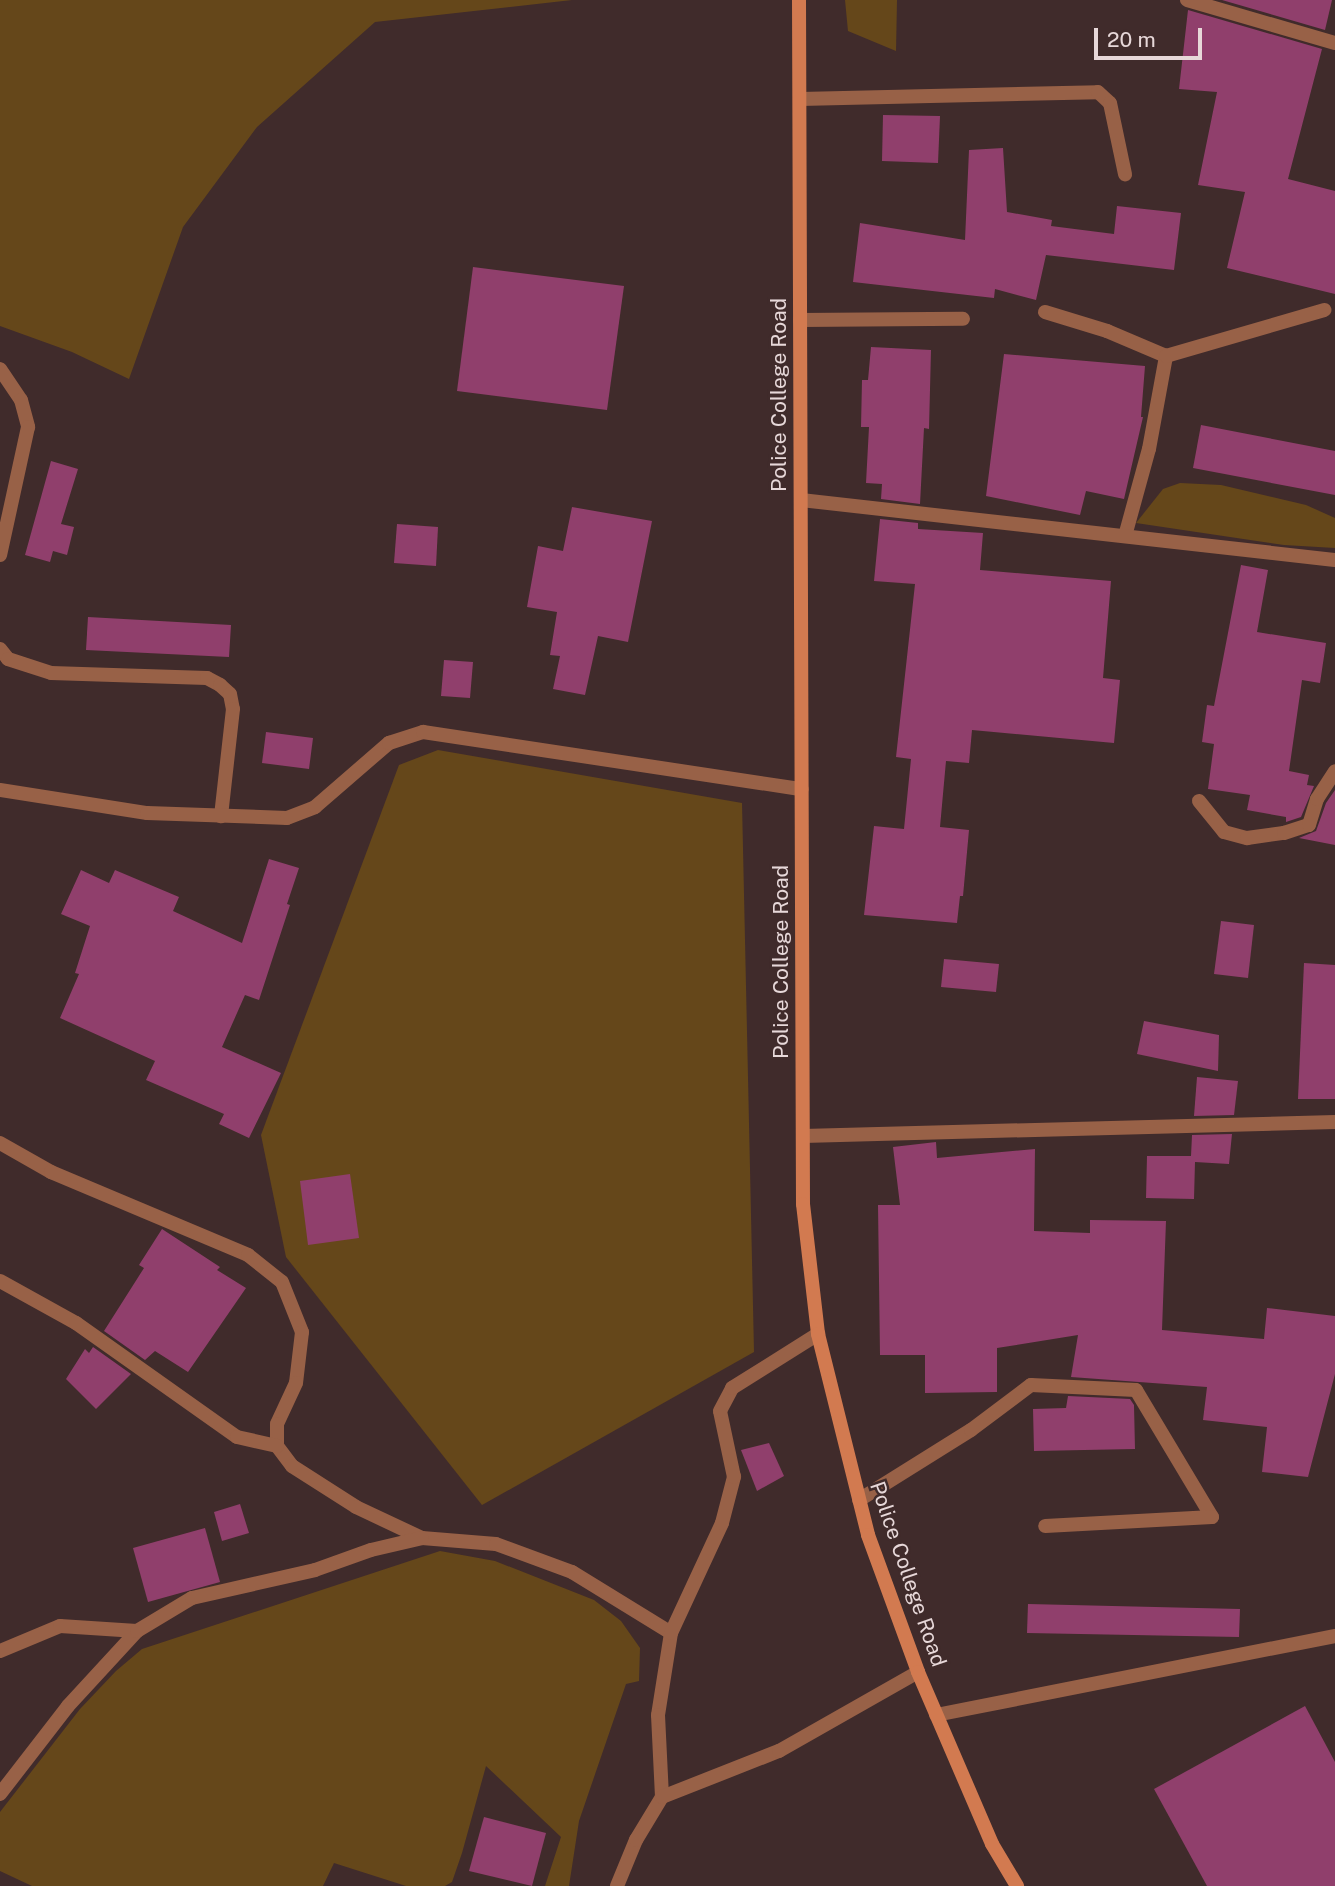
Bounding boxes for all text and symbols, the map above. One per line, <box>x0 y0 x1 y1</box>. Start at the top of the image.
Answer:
scale bar <box>1097 14 1206 58</box>
text: 20 m <box>1107 27 1156 52</box>
street label: Police College Road <box>766 298 792 492</box>
street label: Police College Road <box>768 865 794 1059</box>
street label: Police College Road <box>864 1478 952 1670</box>

